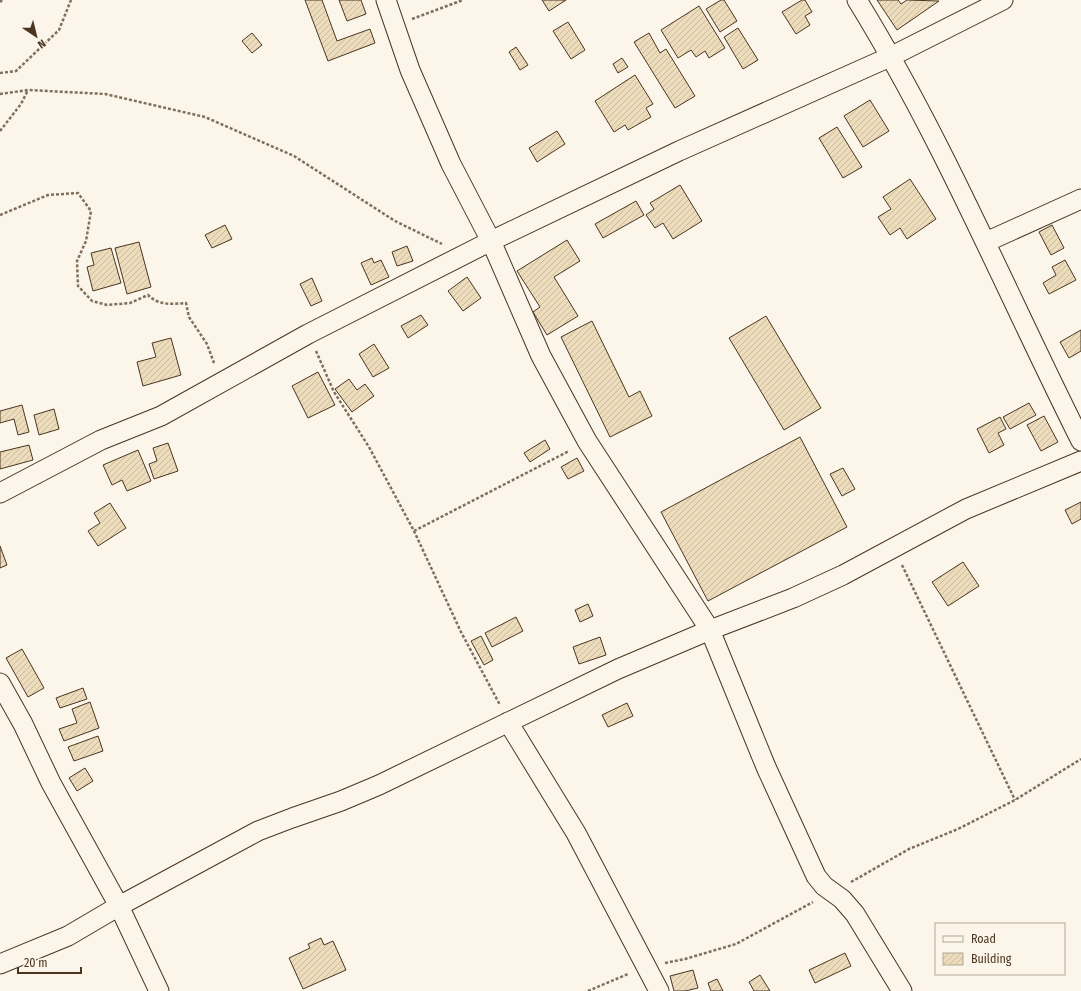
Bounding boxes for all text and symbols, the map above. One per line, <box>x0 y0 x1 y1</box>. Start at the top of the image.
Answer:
north arrow <box>16 16 56 56</box>
text: N <box>35 37 48 51</box>
legend <box>935 923 1065 975</box>
text: Road <box>971 932 996 946</box>
scale bar <box>18 949 81 975</box>
text: Building <box>971 952 1012 966</box>
text: 20 m <box>24 956 48 970</box>

